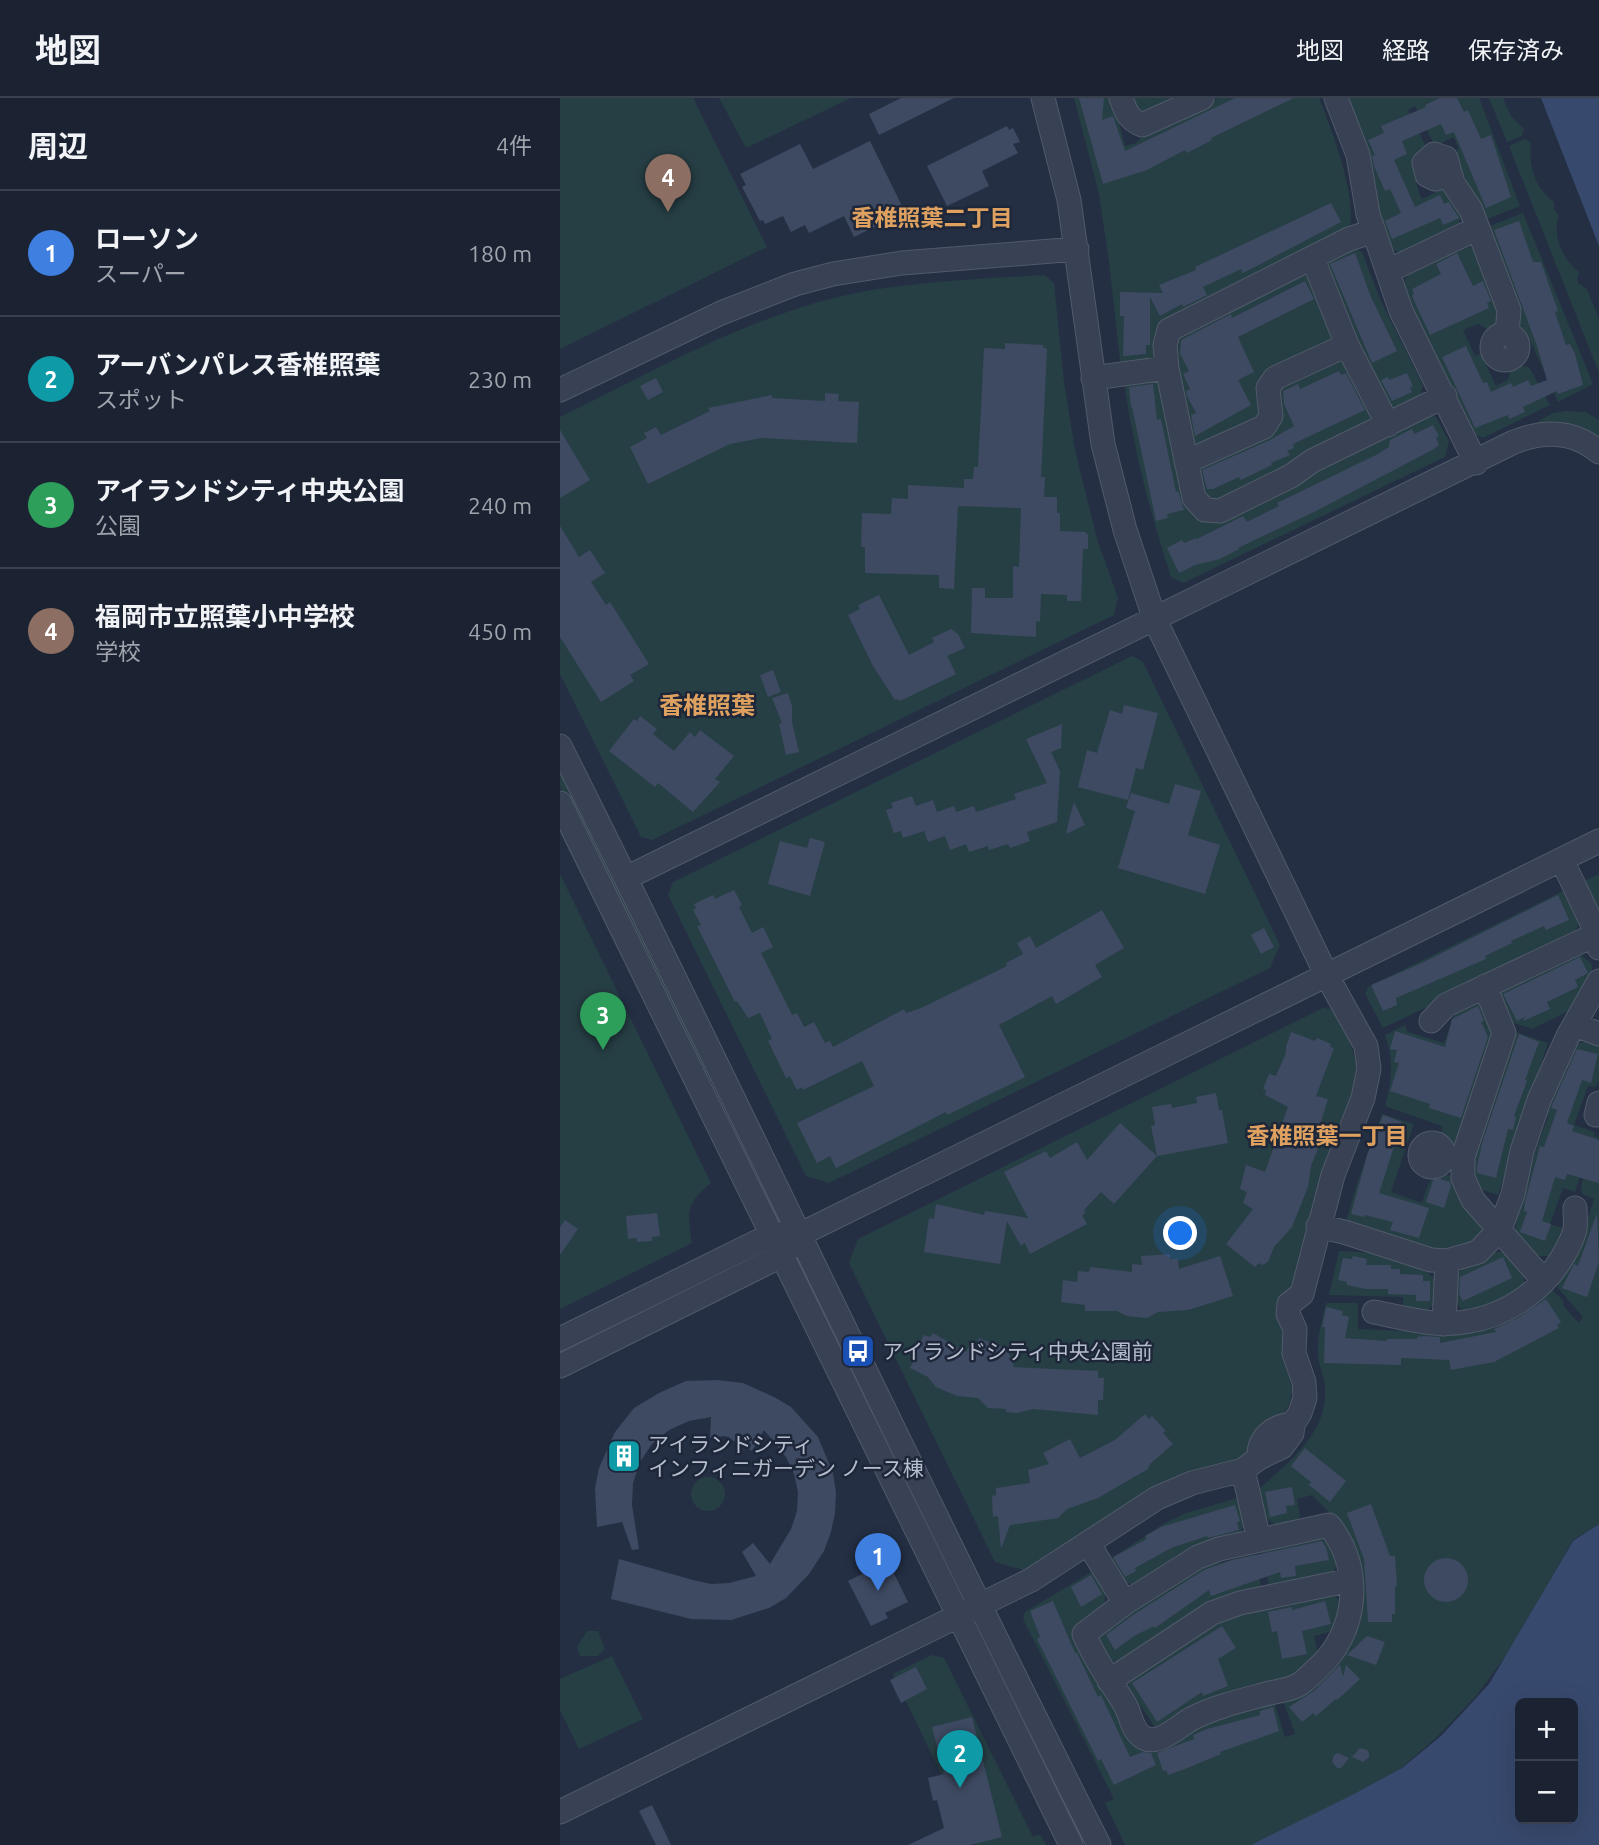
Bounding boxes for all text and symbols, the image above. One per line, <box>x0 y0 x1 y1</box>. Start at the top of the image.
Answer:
text: 地図 <box>35 31 101 68</box>
text: 地図 <box>1296 37 1344 64</box>
text: 経路 <box>1382 37 1430 64</box>
text: 保存済み <box>1468 37 1564 64</box>
text: 周辺 <box>28 129 88 163</box>
text: 4件 <box>496 133 532 158</box>
pin: 4 <box>645 154 691 212</box>
district label: 香椎照葉二丁目 <box>852 205 1013 230</box>
text: ローソン <box>95 224 199 253</box>
text: 1 <box>45 241 57 266</box>
text: 180 m <box>468 241 532 266</box>
text: スーパー <box>95 261 187 286</box>
text: アーバンパレス香椎照葉 <box>95 350 380 379</box>
text: 2 <box>45 367 57 392</box>
text: 230 m <box>468 367 532 392</box>
text: スポット <box>95 387 187 412</box>
text: アイランドシティ中央公園 <box>95 476 404 505</box>
text: 3 <box>45 493 57 518</box>
text: 240 m <box>468 493 532 518</box>
text: 公園 <box>95 513 141 538</box>
text: 福岡市立照葉小中学校 <box>95 602 355 631</box>
text: 4 <box>45 619 57 644</box>
text: 450 m <box>468 619 532 644</box>
text: 学校 <box>95 639 141 664</box>
district label: 香椎照葉 <box>659 692 755 719</box>
pin: 3 <box>580 992 626 1050</box>
district label: 香椎照葉一丁目 <box>1247 1123 1408 1148</box>
your location <box>1163 1216 1197 1250</box>
bus stop icon: アイランドシティ中央公園前 <box>839 1332 877 1370</box>
place label: アイランドシティ中央公園前 <box>882 1339 1153 1363</box>
place label: アイランドシティ インフィニガーデン ノース棟 <box>648 1432 924 1480</box>
building icon: アイランドシティ インフィニガーデン ノース棟 <box>605 1437 643 1475</box>
pin: 1 <box>855 1533 901 1591</box>
map controls <box>1515 1698 1578 1824</box>
button: + <box>1515 1698 1578 1761</box>
pin: 2 <box>937 1730 983 1788</box>
button: − <box>1515 1761 1578 1824</box>

